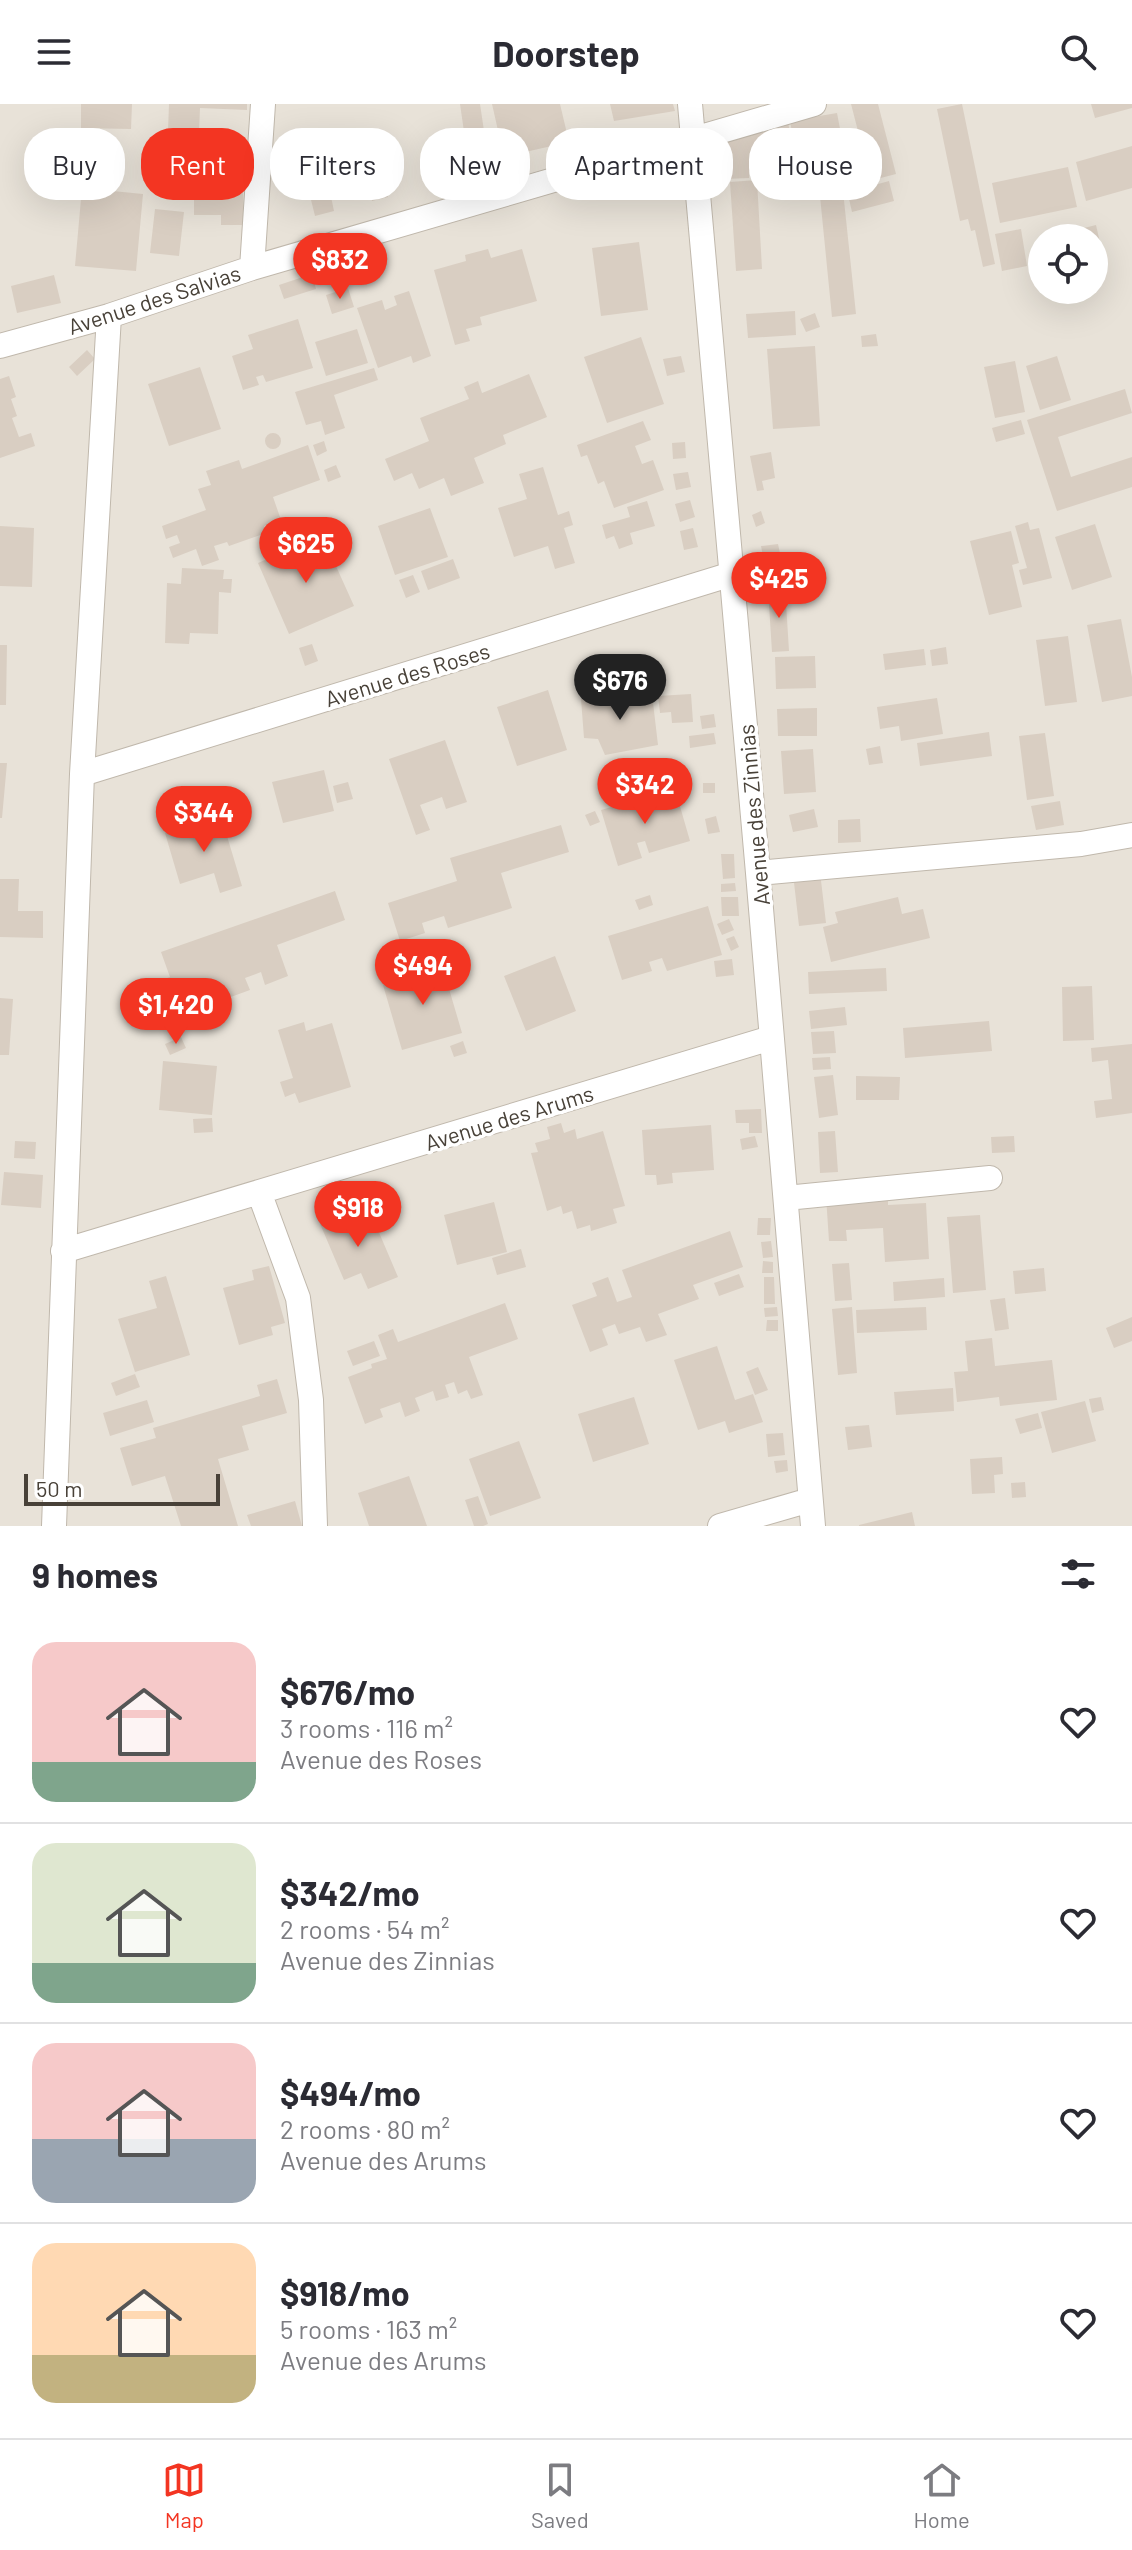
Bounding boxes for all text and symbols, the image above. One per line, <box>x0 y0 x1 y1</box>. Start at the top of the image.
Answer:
icon: menu <box>32 30 76 74</box>
icon: search <box>1056 30 1100 74</box>
text: Doorstep <box>492 31 640 74</box>
chip: Buy <box>24 128 125 200</box>
chip: Rent <box>141 128 254 200</box>
chip: Filters <box>270 128 404 200</box>
chip: New <box>420 128 530 200</box>
chip: Apartment <box>546 128 733 200</box>
chip: House <box>749 128 882 200</box>
map controls <box>1028 224 1108 304</box>
button: locate <box>1028 224 1108 304</box>
pin: $832 <box>293 233 387 301</box>
text: $832 <box>311 243 369 274</box>
street label: Avenue des Salvias <box>64 259 244 339</box>
pin: $625 <box>259 517 353 585</box>
text: $625 <box>277 527 335 558</box>
pin: $425 <box>732 552 826 620</box>
text: $425 <box>749 562 809 593</box>
street label: Avenue des Roses <box>321 637 493 711</box>
pin: $676 <box>573 654 667 722</box>
text: $676 <box>592 664 648 695</box>
street label: Avenue des Zinnias <box>732 723 774 907</box>
pin: $342 <box>598 758 692 826</box>
text: $342 <box>615 768 675 799</box>
pin: $344 <box>157 786 251 854</box>
text: $344 <box>174 796 234 827</box>
pin: $494 <box>376 939 470 1007</box>
text: $494 <box>393 949 453 980</box>
pin: $1,420 <box>111 978 241 1046</box>
text: $1,420 <box>138 988 214 1019</box>
street label: Avenue des Arums <box>422 1079 596 1155</box>
pin: $918 <box>311 1181 405 1249</box>
text: $918 <box>332 1191 384 1222</box>
scale bar <box>24 1470 220 1506</box>
text: 50 m <box>36 1475 82 1501</box>
icon: filters <box>1056 1552 1100 1596</box>
text: 9 homes <box>32 1554 158 1595</box>
text: $676/mo <box>280 1671 415 1712</box>
icon: home <box>96 1674 192 1770</box>
icon: heart <box>1056 1700 1100 1744</box>
text: 3 rooms · 116 m² <box>280 1712 453 1743</box>
text: Avenue des Roses <box>280 1743 482 1774</box>
text: $342/mo <box>280 1872 420 1913</box>
icon: home <box>96 1875 192 1971</box>
icon: heart <box>1056 1901 1100 1945</box>
text: 2 rooms · 54 m² <box>280 1913 450 1944</box>
text: Avenue des Zinnias <box>280 1944 495 1975</box>
text: $494/mo <box>280 2072 421 2113</box>
icon: home <box>96 2075 192 2171</box>
icon: heart <box>1056 2101 1100 2145</box>
text: 2 rooms · 80 m² <box>280 2113 450 2144</box>
text: Avenue des Arums <box>280 2144 487 2175</box>
text: $918/mo <box>280 2272 410 2313</box>
icon: home <box>96 2275 192 2371</box>
icon: heart <box>1056 2301 1100 2345</box>
text: 5 rooms · 163 m² <box>280 2313 457 2344</box>
text: Avenue des Arums <box>280 2344 487 2375</box>
tab: Map <box>162 2458 206 2532</box>
tab: Saved <box>531 2458 589 2532</box>
tab: Home <box>913 2458 970 2532</box>

